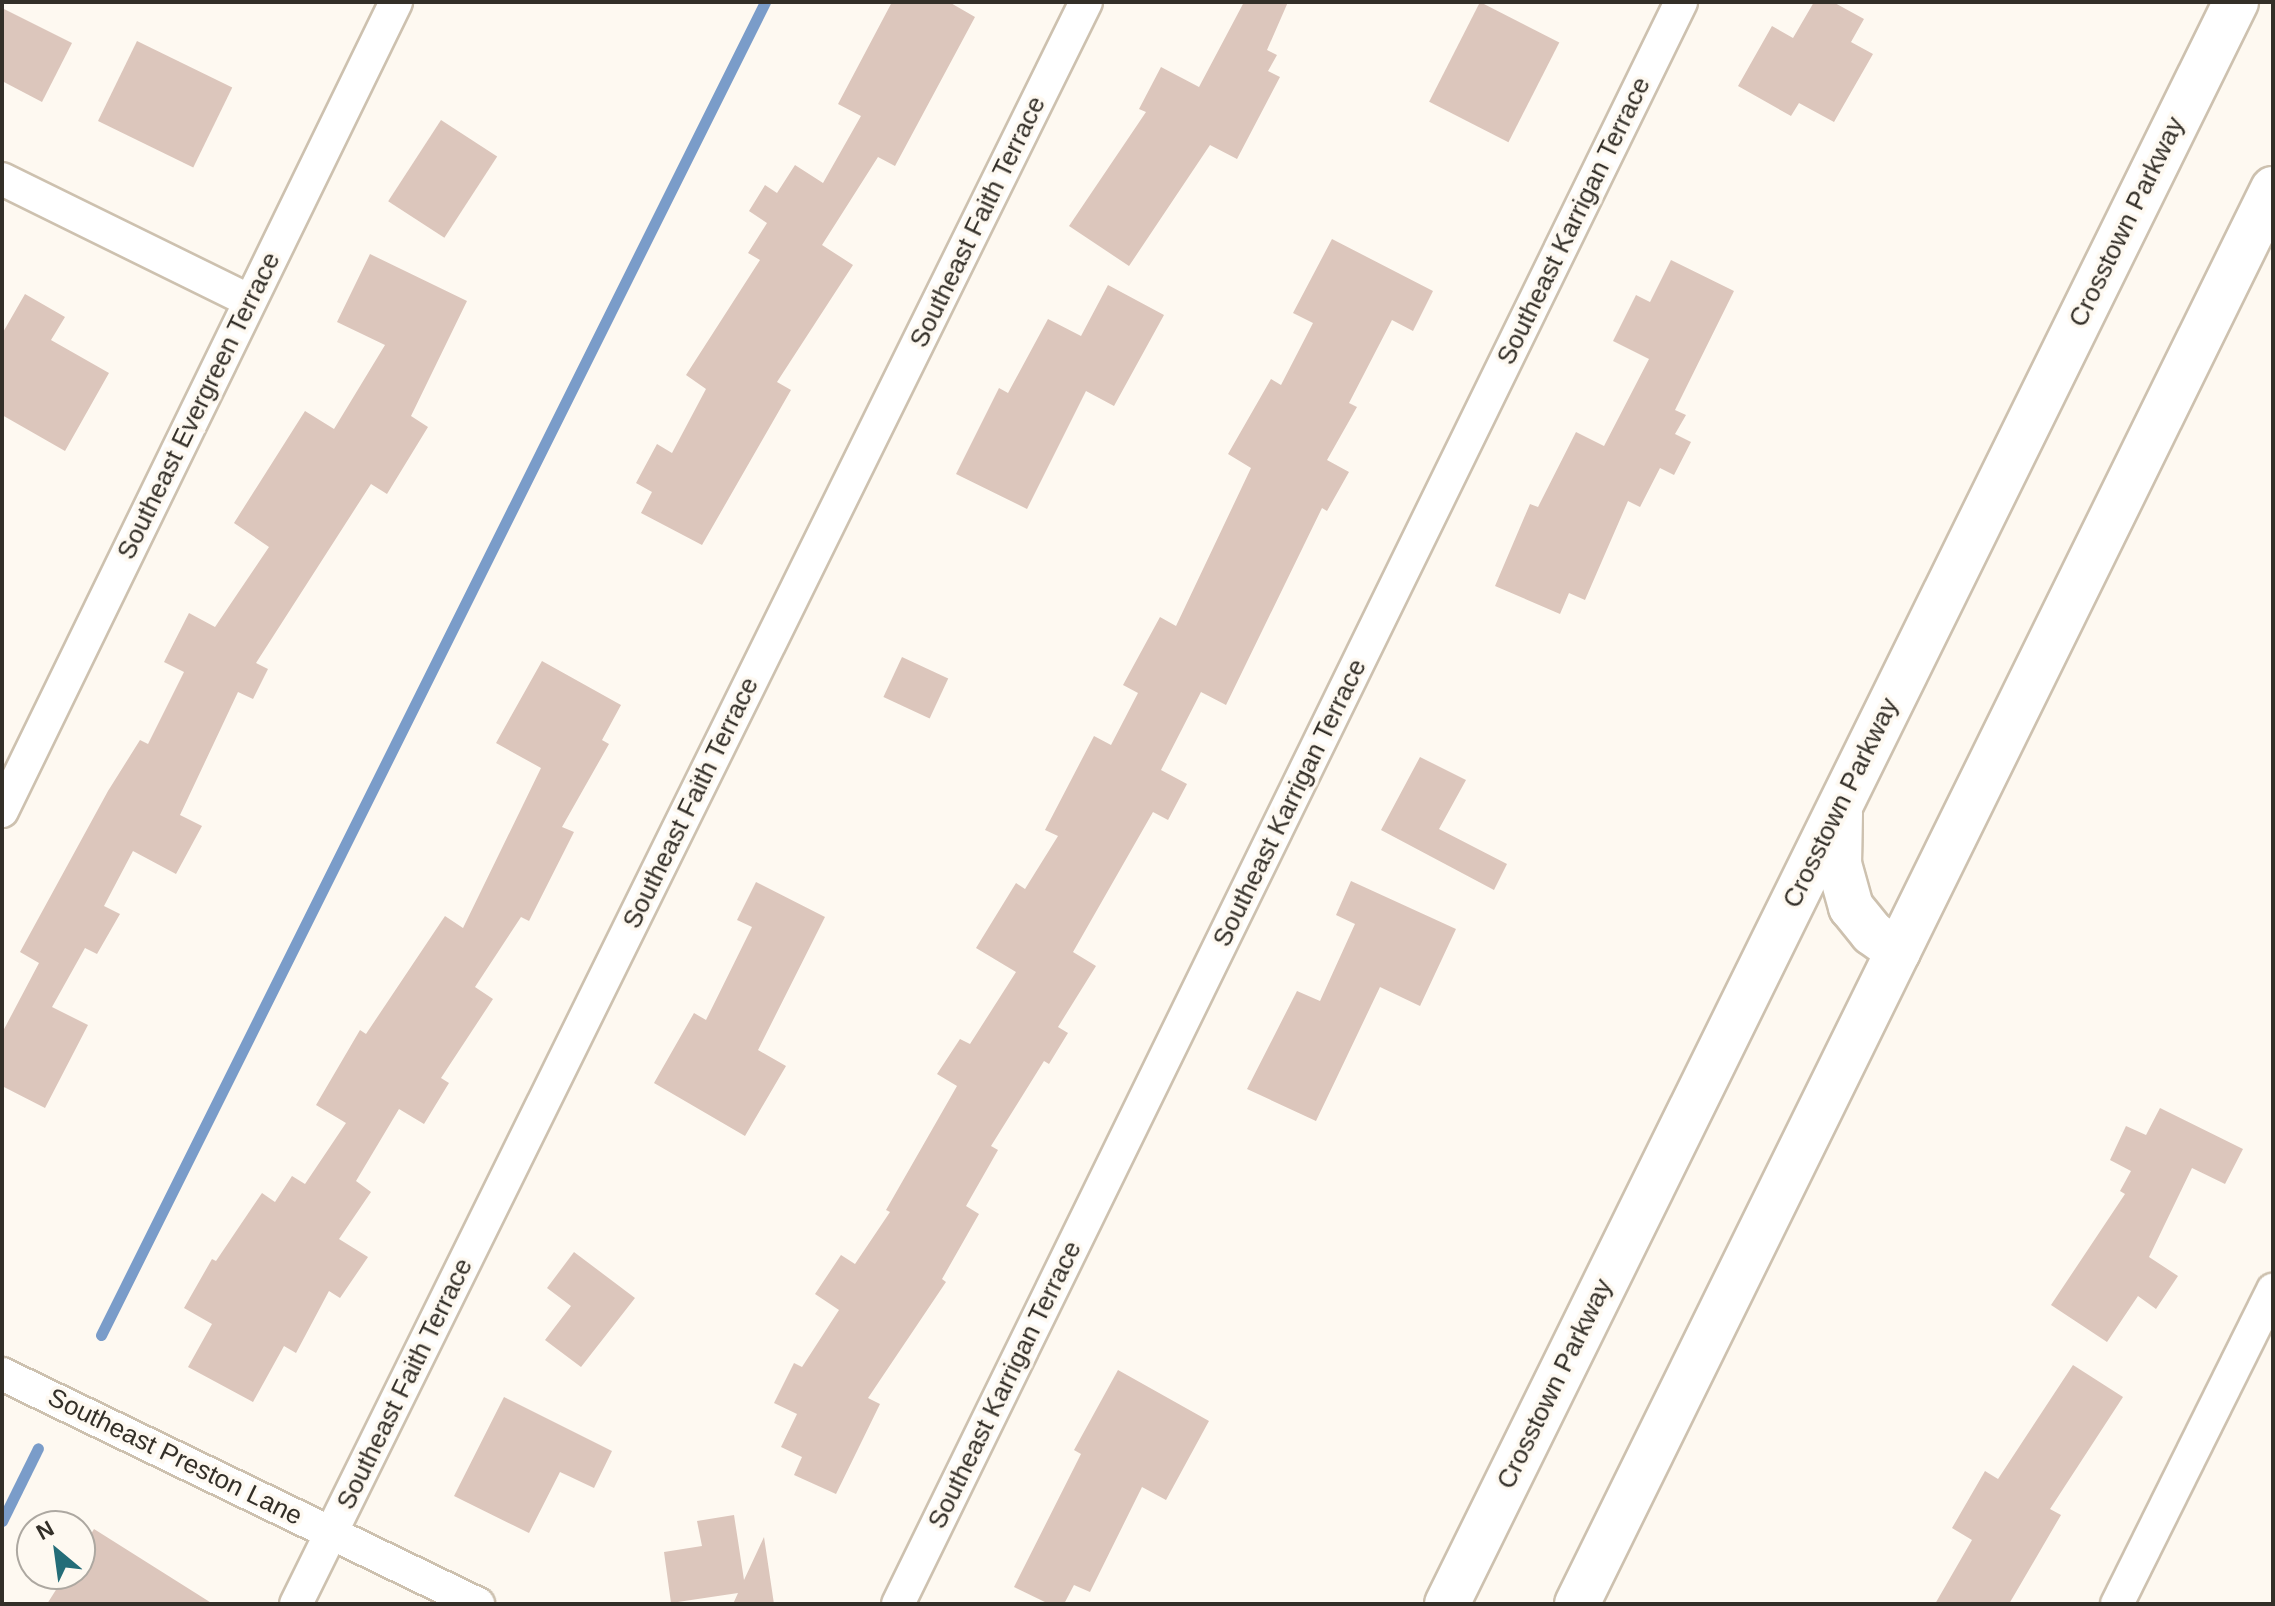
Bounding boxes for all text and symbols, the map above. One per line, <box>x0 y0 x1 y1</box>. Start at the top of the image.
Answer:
street label: Southeast Karrigan Terrace <box>1491 72 1657 370</box>
street label: Southeast Faith Terrace <box>903 91 1053 353</box>
street label: Crosstown Parkway <box>2063 112 2191 332</box>
street label: Southeast Evergreen Terrace <box>111 247 287 565</box>
street label: Southeast Karrigan Terrace <box>1207 654 1373 952</box>
street label: Southeast Faith Terrace <box>616 672 766 934</box>
street label: Crosstown Parkway <box>1777 693 1905 913</box>
street label: Southeast Karrigan Terrace <box>922 1236 1088 1534</box>
street label: Southeast Faith Terrace <box>330 1253 480 1515</box>
street label: Crosstown Parkway <box>1491 1274 1619 1494</box>
street label: Southeast Preston Lane <box>43 1382 307 1532</box>
north arrow <box>16 1510 96 1590</box>
text: N <box>32 1516 58 1545</box>

